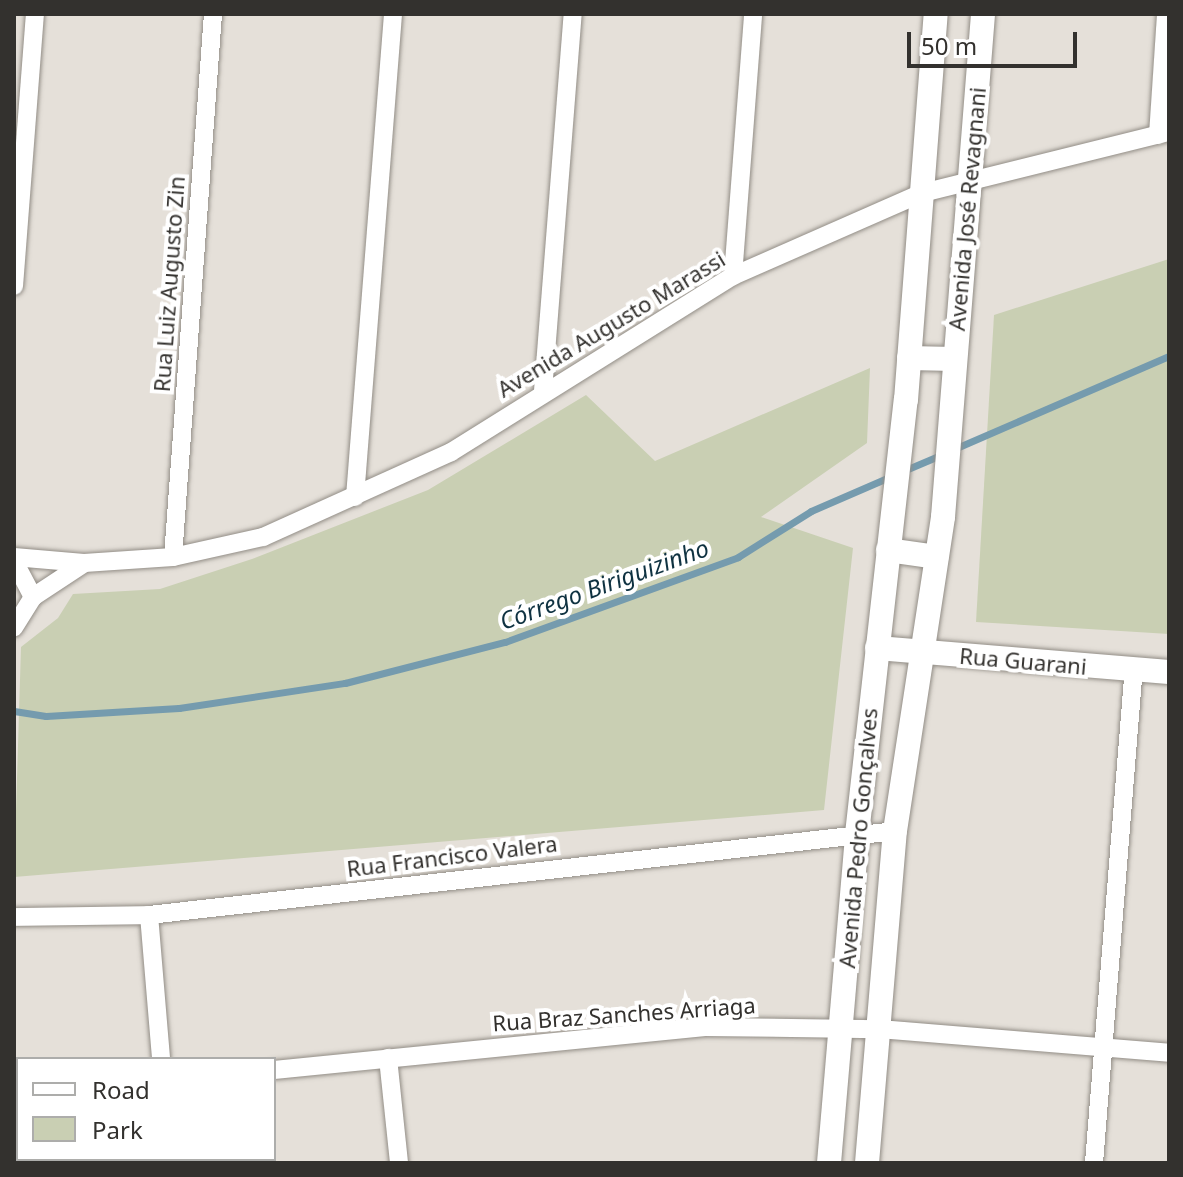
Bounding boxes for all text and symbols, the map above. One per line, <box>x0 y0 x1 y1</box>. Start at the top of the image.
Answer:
scale bar <box>911 16 1081 66</box>
text: 50 m <box>921 29 977 62</box>
street label: Avenida José Revagnani <box>943 86 991 332</box>
street label: Rua Luiz Augusto Zin <box>148 175 190 393</box>
street label: Avenida Augusto Marassi <box>492 246 730 402</box>
water label: Córrego Biriguizinho <box>496 533 712 635</box>
street label: Rua Guarani <box>958 642 1088 680</box>
street label: Avenida Pedro Gonçalves <box>833 707 883 969</box>
street label: Rua Francisco Valera <box>345 830 559 882</box>
street label: Rua Braz Sanches Arriaga <box>492 992 756 1036</box>
legend <box>16 1057 276 1161</box>
text: Road <box>92 1073 150 1106</box>
text: Park <box>92 1113 143 1146</box>

